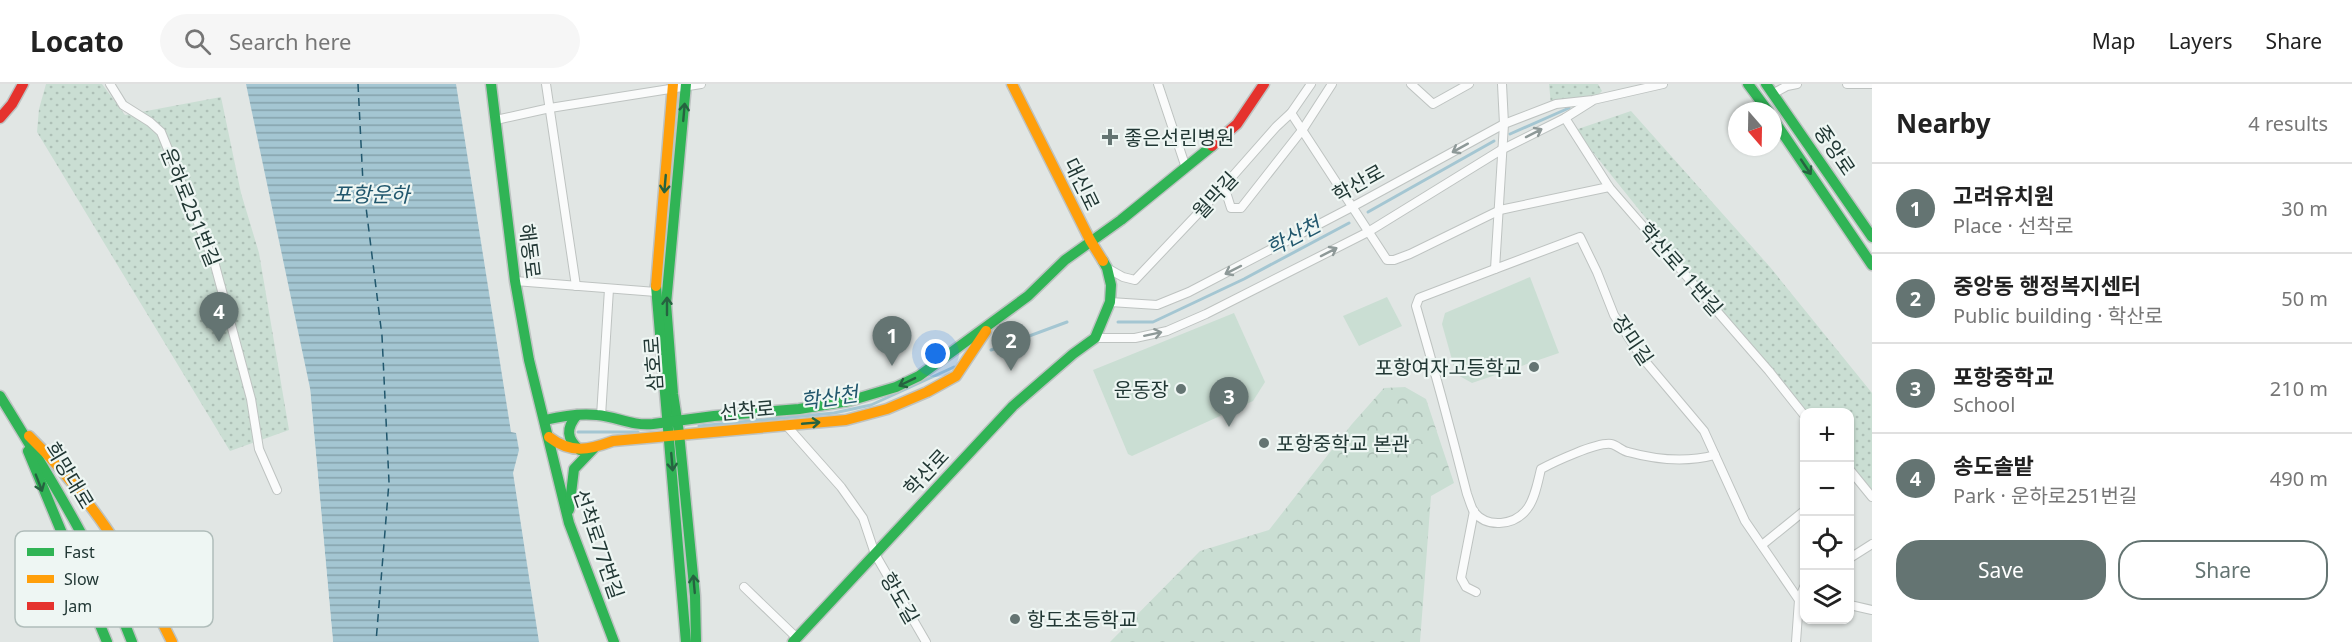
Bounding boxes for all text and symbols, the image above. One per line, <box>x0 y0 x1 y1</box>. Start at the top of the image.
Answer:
search box <box>160 14 580 68</box>
text: Locato <box>30 22 124 60</box>
icon: search <box>181 25 214 58</box>
text: Search here <box>229 26 351 56</box>
text: Map <box>2092 27 2136 55</box>
text: Layers <box>2169 27 2233 55</box>
text: Share <box>2266 27 2322 55</box>
one-way arrow <box>679 102 690 122</box>
north arrow <box>1728 102 1782 156</box>
text: Nearby <box>1896 105 1991 141</box>
text: 4 results <box>2248 110 2328 137</box>
street label: 중앙로 <box>1808 120 1862 180</box>
place label: 좋은선린병원 <box>1124 124 1234 151</box>
one-way arrow <box>1525 127 1543 139</box>
marker: 좋은선린병원 <box>1101 128 1119 146</box>
street label: 운하로251번길 <box>155 143 227 271</box>
one-way arrow <box>1452 143 1470 154</box>
street label: 대신로 <box>1058 153 1106 215</box>
street label: 학산로 <box>1327 158 1389 208</box>
one-way arrow <box>1800 158 1812 175</box>
street label: 월막길 <box>1186 166 1244 224</box>
one-way arrow <box>659 174 670 194</box>
water label: 포항운하 <box>332 180 412 208</box>
text: 고려유치원 <box>1953 180 2054 210</box>
text: 1 <box>1910 195 1921 222</box>
text: 30 m <box>2281 195 2328 222</box>
water label: 학산천 <box>1261 209 1328 262</box>
text: Place · 선착로 <box>1953 212 2073 239</box>
street label: 학산로11번길 <box>1633 217 1729 321</box>
street label: 해동로 <box>513 222 547 280</box>
one-way arrow <box>1320 246 1338 257</box>
one-way arrow <box>1224 264 1242 276</box>
text: 중앙동 행정복지센터 <box>1953 270 2141 300</box>
text: 2 <box>1910 285 1921 312</box>
text: 50 m <box>2281 285 2328 312</box>
pin: 4 <box>200 292 238 342</box>
one-way arrow <box>662 297 673 316</box>
text: Public building · 학산로 <box>1953 302 2163 329</box>
street label: 장미길 <box>1606 310 1660 370</box>
pin: 1 <box>872 316 912 366</box>
pin: 2 <box>992 322 1030 371</box>
one-way arrow <box>1142 328 1162 339</box>
street label: 삼호로 <box>638 336 668 392</box>
your location <box>921 339 950 368</box>
place label: 포항여자고등학교 <box>1375 354 1522 381</box>
marker: 포항여자고등학교 <box>1527 360 1541 374</box>
text: 포항중학교 <box>1953 361 2054 391</box>
text: 3 <box>1910 375 1921 402</box>
text: 210 m <box>2270 375 2328 402</box>
place label: 운동장 <box>1114 376 1169 403</box>
one-way arrow <box>899 377 917 389</box>
pin: 3 <box>1210 378 1248 427</box>
water label: 학산천 <box>798 379 862 415</box>
marker: 운동장 <box>1174 382 1188 396</box>
text: School <box>1953 391 2015 418</box>
street label: 선착로 <box>718 394 776 426</box>
map controls <box>1800 408 1854 624</box>
button: + <box>1800 408 1854 462</box>
one-way arrow <box>800 417 820 428</box>
place label: 포항중학교 본관 <box>1276 430 1410 457</box>
street label: 희망대로 <box>39 436 101 514</box>
marker: 포항중학교 본관 <box>1257 436 1271 450</box>
street label: 학산로 <box>897 443 955 501</box>
text: 송도솔밭 <box>1953 450 2034 480</box>
one-way arrow <box>666 452 677 471</box>
button: − <box>1800 462 1854 516</box>
text: 4 <box>1910 465 1921 492</box>
text: 490 m <box>2270 465 2328 492</box>
one-way arrow <box>35 473 46 491</box>
text: Park · 운하로251번길 <box>1953 482 2137 509</box>
street label: 선착로77번길 <box>568 485 630 603</box>
button: locate <box>1800 516 1854 570</box>
legend <box>15 531 213 627</box>
button: Save <box>1896 540 2106 600</box>
button: Share <box>2118 540 2328 600</box>
text: Fast <box>64 541 95 563</box>
street label: 항도길 <box>875 567 925 629</box>
text: Slow <box>64 568 99 590</box>
button: layers <box>1800 570 1854 624</box>
one-way arrow <box>688 574 699 594</box>
text: Jam <box>62 595 92 617</box>
place label: 항도초등학교 <box>1027 606 1137 633</box>
marker: 항도초등학교 <box>1008 612 1022 626</box>

